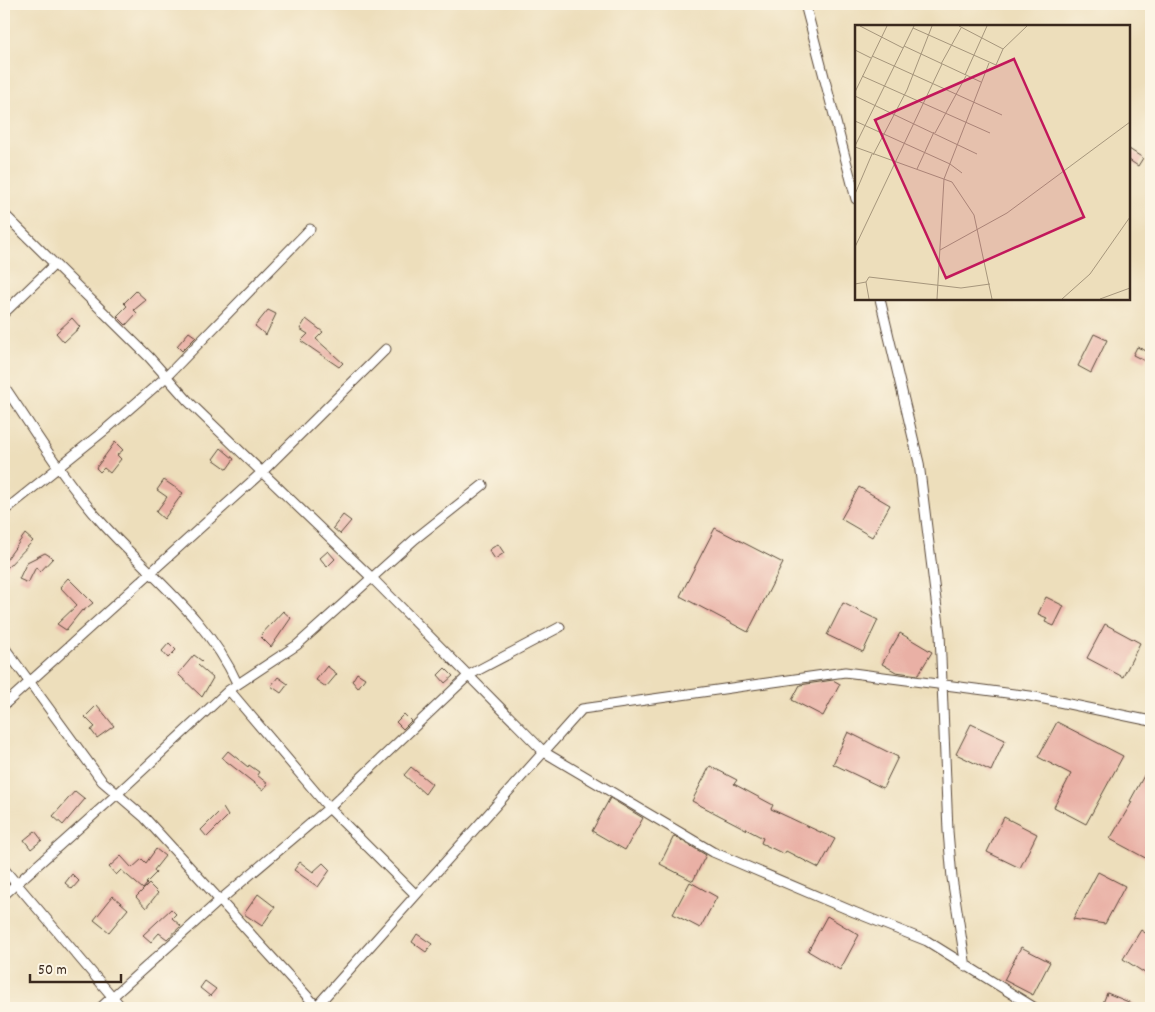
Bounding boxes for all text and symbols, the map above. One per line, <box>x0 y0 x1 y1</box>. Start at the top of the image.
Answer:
inset map <box>855 25 1130 300</box>
scale bar <box>30 952 121 984</box>
text: 50 m <box>38 960 67 982</box>

